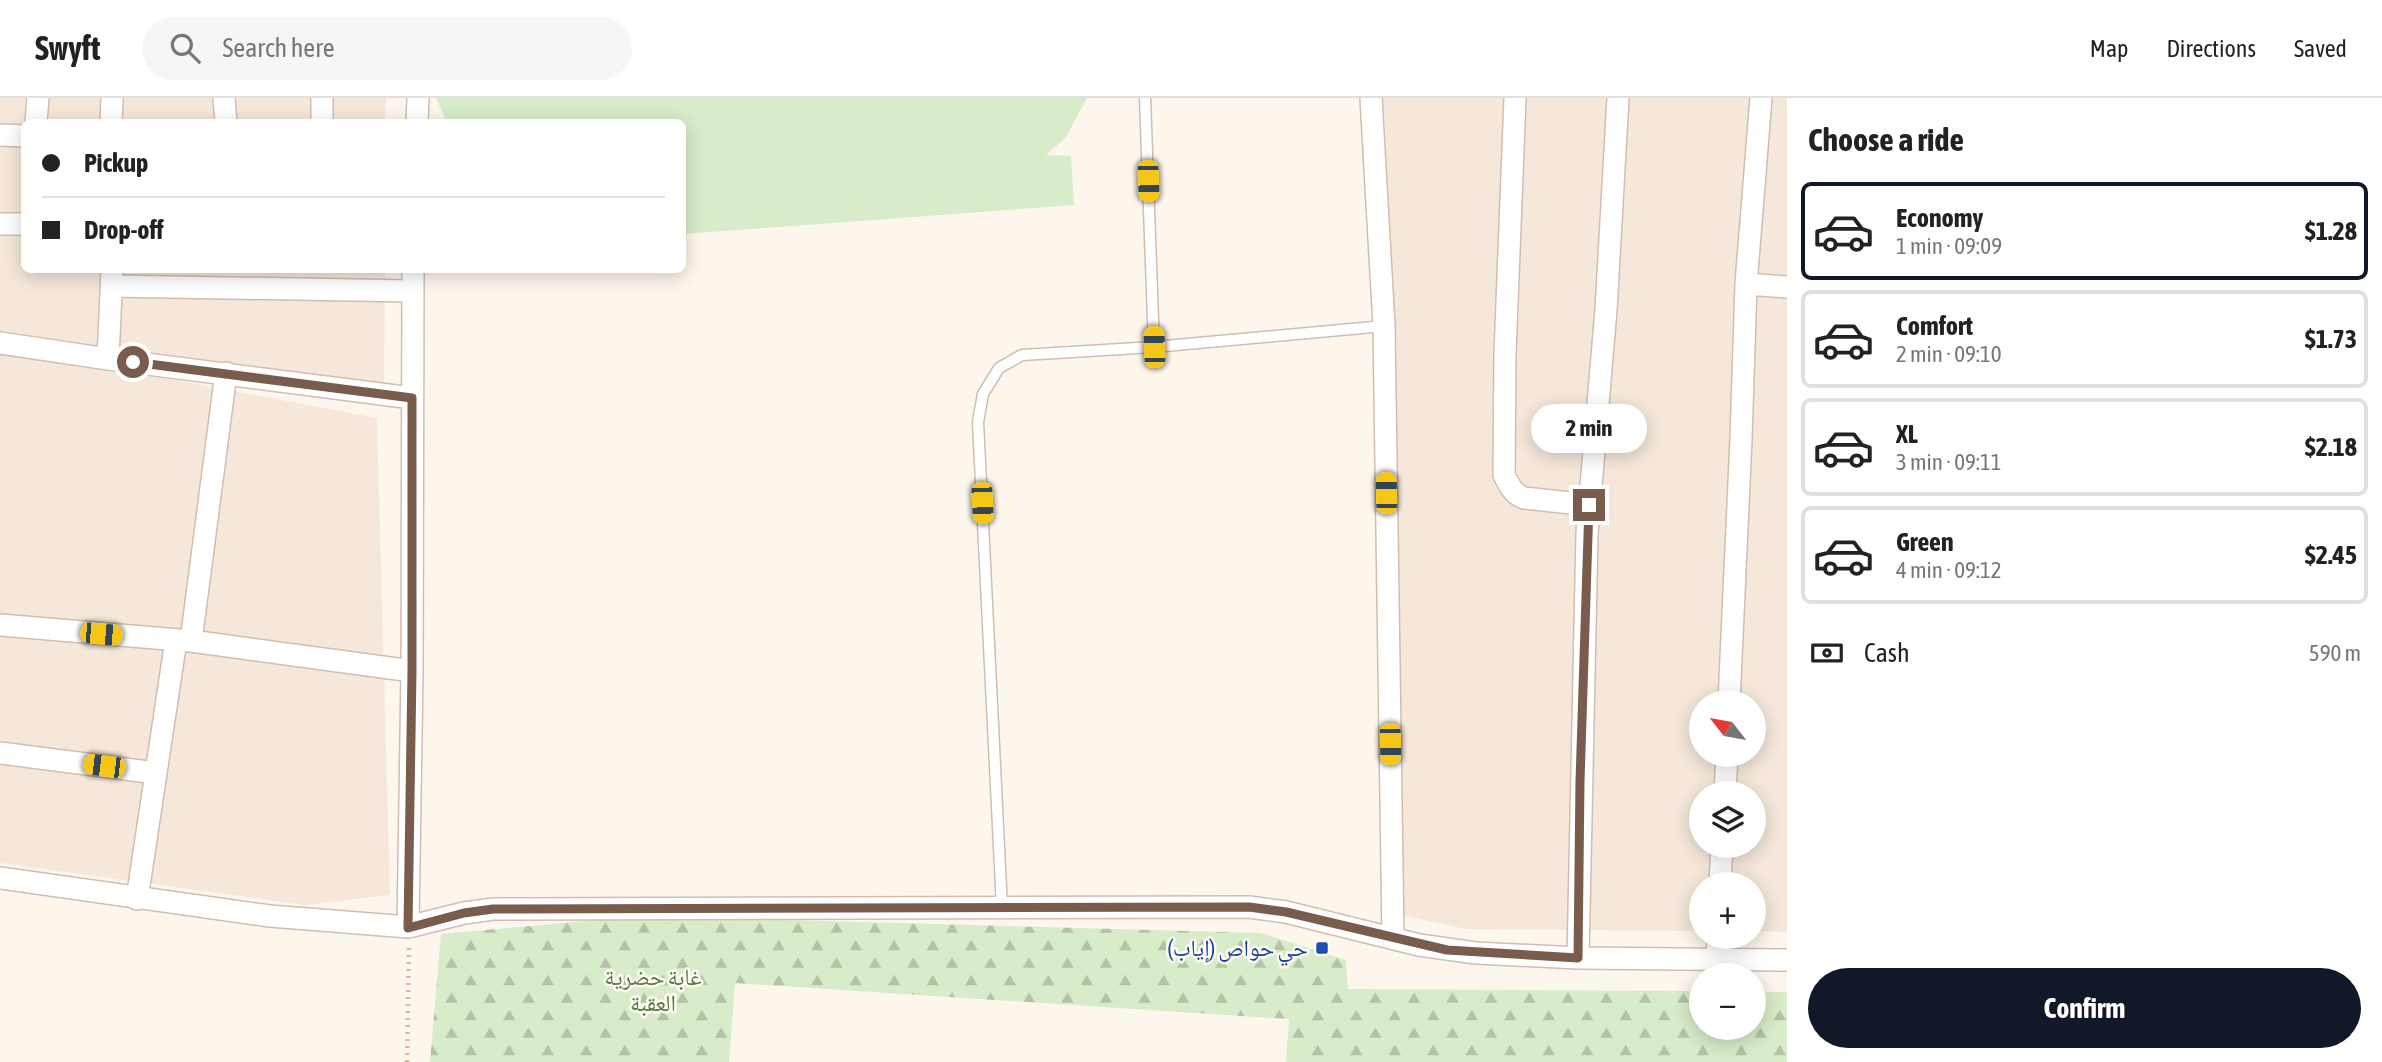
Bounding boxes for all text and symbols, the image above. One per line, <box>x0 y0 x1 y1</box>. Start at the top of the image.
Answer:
search box <box>142 17 632 80</box>
text: Swyft <box>35 29 100 67</box>
icon: search <box>166 29 204 67</box>
text: Search here <box>222 33 335 63</box>
text: Map <box>2090 35 2128 62</box>
text: Directions <box>2166 35 2256 62</box>
text: Saved <box>2294 35 2347 62</box>
text: Choose a ride <box>1808 121 1964 158</box>
text: Pickup <box>84 148 148 178</box>
car <box>1137 160 1160 202</box>
icon: car <box>1812 200 1875 263</box>
text: Economy <box>1896 203 1983 233</box>
text: Drop-off <box>84 215 164 245</box>
text: $1.28 <box>2305 216 2357 246</box>
text: 1 min · 09:09 <box>1896 233 2002 259</box>
icon: car <box>1812 308 1875 371</box>
text: Comfort <box>1896 311 1973 341</box>
text: $1.73 <box>2305 324 2357 354</box>
car <box>1143 326 1166 368</box>
text: 2 min · 09:10 <box>1896 341 2002 367</box>
route start <box>117 346 149 378</box>
callout: 2 min <box>1531 404 1647 452</box>
text: 2 min <box>1566 415 1612 441</box>
icon: car <box>1812 416 1875 479</box>
text: XL <box>1896 419 1918 449</box>
text: $2.18 <box>2305 432 2357 462</box>
text: 3 min · 09:11 <box>1896 449 2002 475</box>
car <box>1376 472 1397 514</box>
car <box>971 481 994 525</box>
route end <box>1573 489 1605 521</box>
icon: car <box>1812 524 1875 587</box>
text: Green <box>1896 527 1954 557</box>
text: $2.45 <box>2305 540 2357 570</box>
text: 4 min · 09:12 <box>1896 557 2002 583</box>
car <box>80 622 123 646</box>
icon: cash <box>1808 634 1846 672</box>
text: Cash <box>1864 638 1910 668</box>
text: 590 m <box>2309 640 2361 666</box>
north arrow <box>1689 690 1766 766</box>
map controls <box>1689 690 1766 1040</box>
car <box>1380 723 1401 765</box>
car <box>82 753 127 779</box>
button: layers <box>1689 781 1766 858</box>
button: + <box>1689 872 1766 949</box>
place label: حي حواص (إياب) <box>1167 935 1308 967</box>
marker: حي حواص (إياب) <box>1314 940 1330 956</box>
button: − <box>1689 963 1766 1040</box>
park label: غابة حضرية العقبة <box>604 964 702 1017</box>
button: Confirm <box>1808 968 2361 1048</box>

